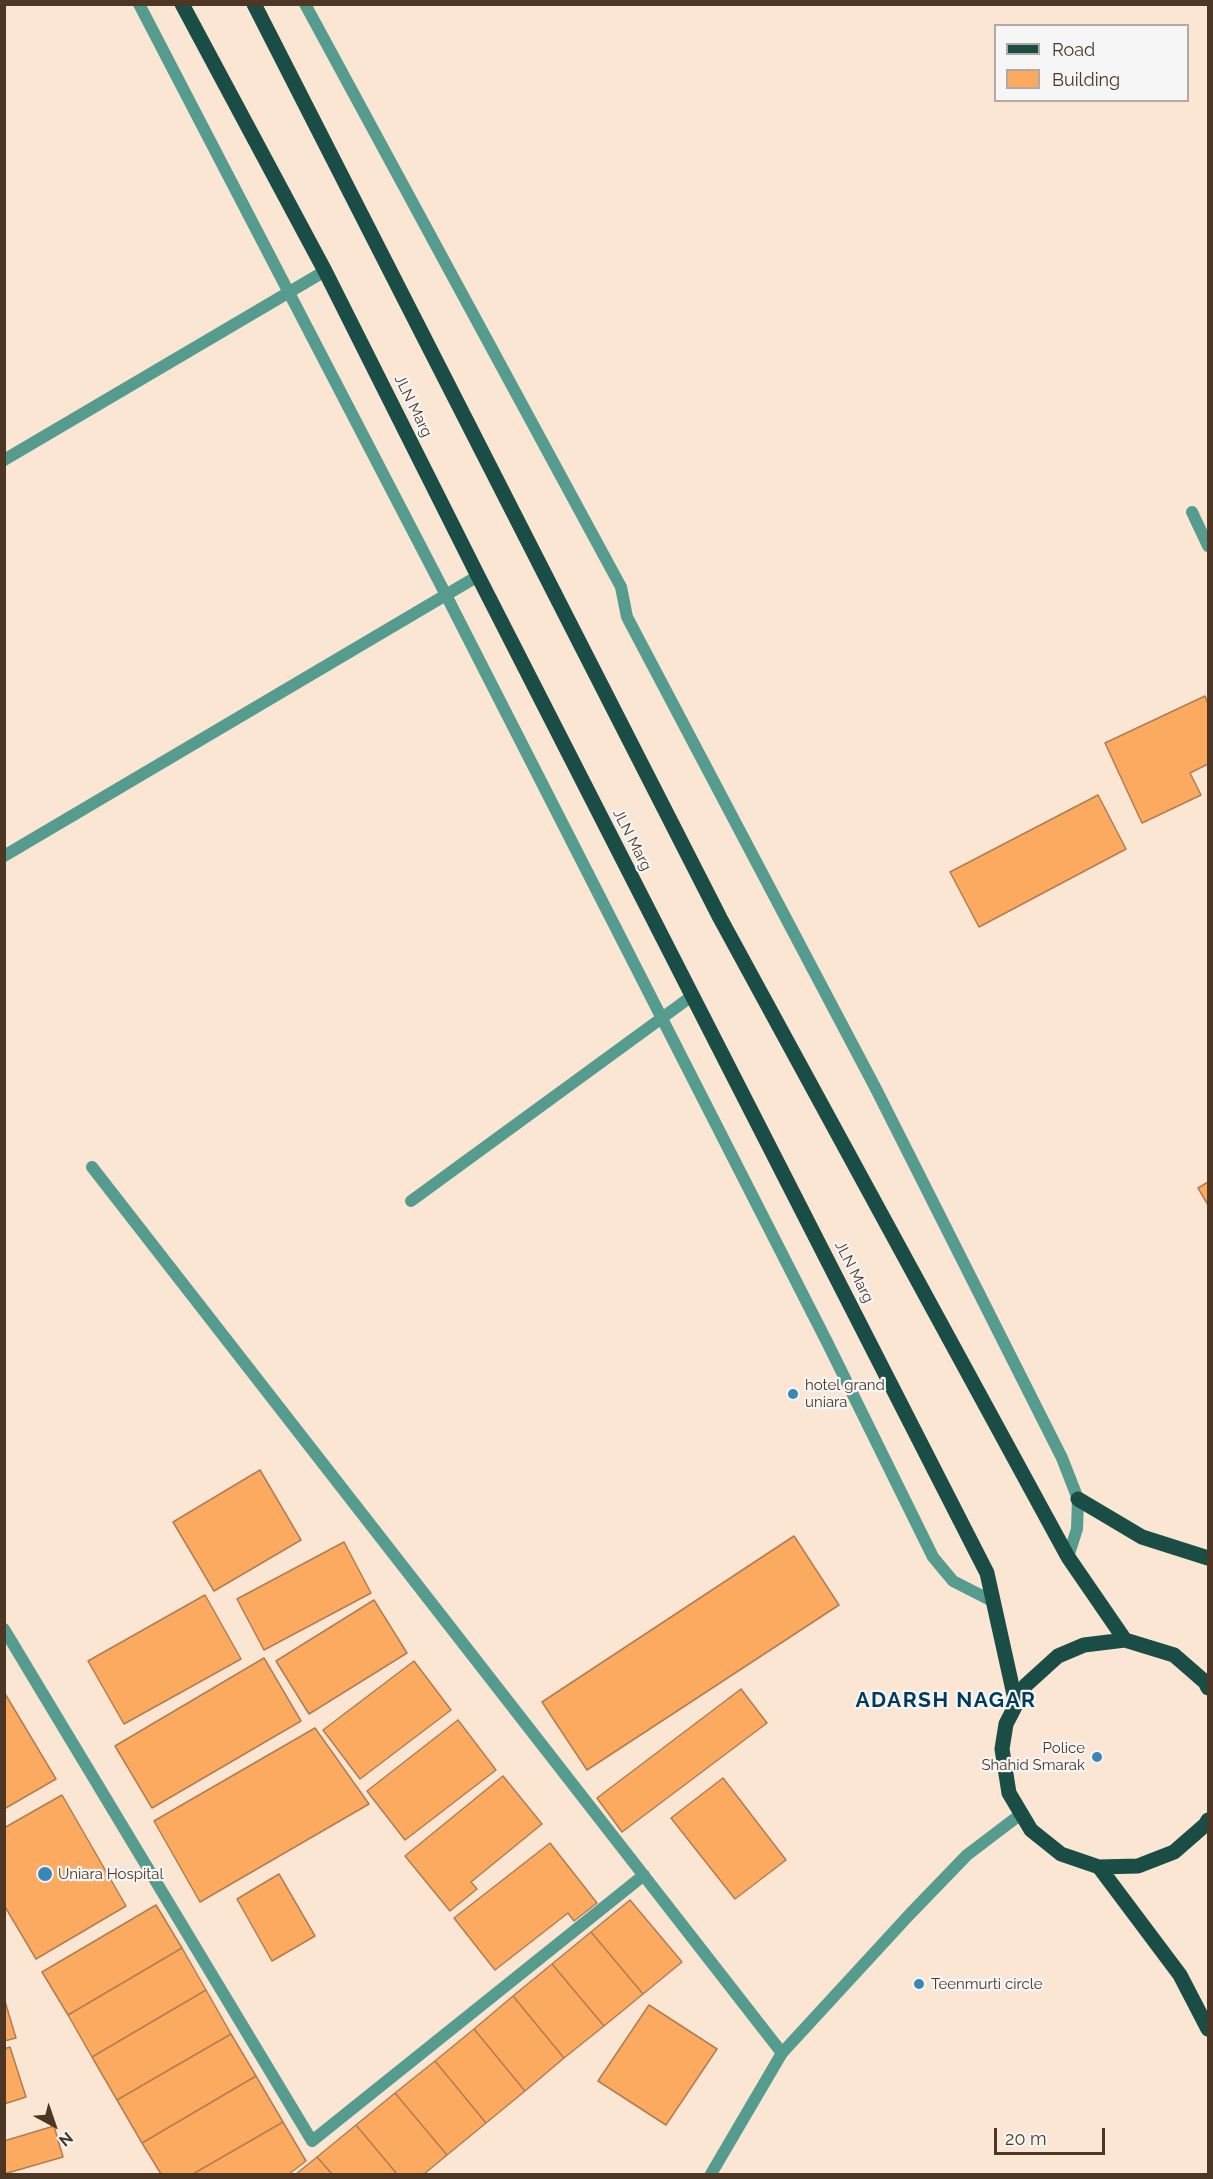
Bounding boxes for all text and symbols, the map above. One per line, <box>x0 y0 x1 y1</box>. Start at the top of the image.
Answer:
legend <box>994 24 1189 102</box>
text: Road <box>1052 39 1095 60</box>
text: Building <box>1052 69 1120 90</box>
street label: JLN Marg <box>390 372 436 440</box>
street label: JLN Marg <box>609 806 655 874</box>
street label: JLN Marg <box>831 1238 877 1306</box>
place label: hotel grand uniara <box>805 1376 885 1411</box>
marker: hotel grand uniara <box>786 1387 800 1401</box>
district label: ADARSH NAGAR <box>855 1688 1037 1714</box>
place label: Police Shahid Smarak <box>981 1739 1085 1774</box>
marker: Police Shahid Smarak <box>1090 1750 1104 1764</box>
marker: Uniara Hospital <box>36 1865 54 1883</box>
place label: Uniara Hospital <box>58 1865 164 1883</box>
place label: Teenmurti circle <box>931 1975 1043 1993</box>
marker: Teenmurti circle <box>912 1977 926 1991</box>
north arrow <box>24 2095 84 2155</box>
scale bar <box>997 2116 1108 2154</box>
text: N <box>55 2128 77 2150</box>
text: 20 m <box>1005 2128 1047 2149</box>

